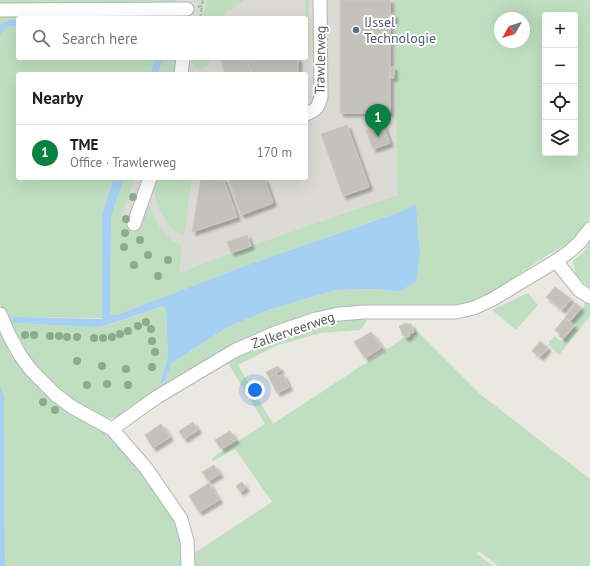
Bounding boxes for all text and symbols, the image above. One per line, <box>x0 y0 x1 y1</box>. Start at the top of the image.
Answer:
north arrow <box>494 12 530 48</box>
map controls <box>542 12 578 156</box>
button: + <box>542 12 578 48</box>
place label: IJssel Technologie <box>364 13 436 47</box>
search box <box>16 16 308 60</box>
street label: Trawlerweg <box>310 25 330 95</box>
marker: IJssel Technologie <box>351 25 361 35</box>
icon: search <box>30 27 52 49</box>
text: Search here <box>62 29 138 48</box>
button: − <box>542 48 578 84</box>
button: locate <box>542 84 578 120</box>
text: Nearby <box>32 87 83 109</box>
pin: 1 <box>365 104 391 137</box>
button: layers <box>542 120 578 156</box>
text: TME <box>70 135 98 154</box>
text: 1 <box>41 144 49 161</box>
text: 170 m <box>257 144 292 161</box>
text: Office · Trawlerweg <box>70 154 176 171</box>
street label: Zalkerveerweg <box>249 307 337 353</box>
your location <box>245 380 265 400</box>

